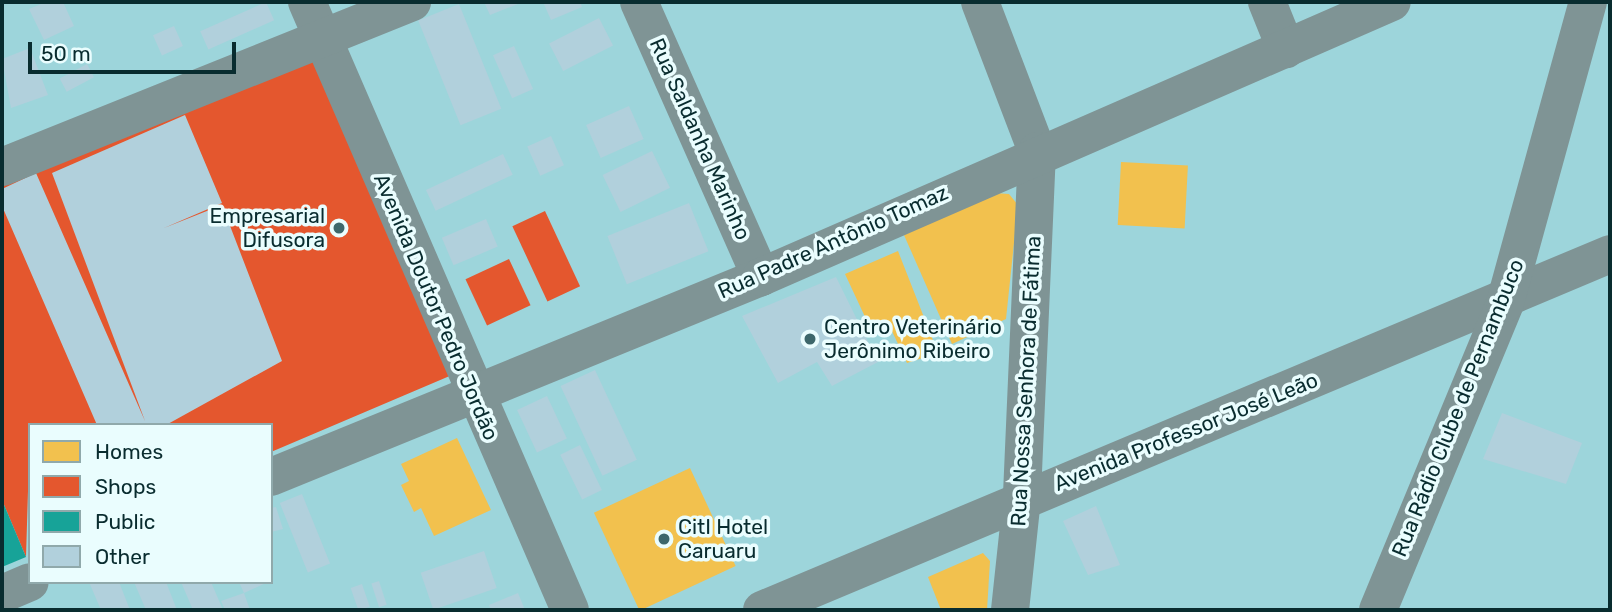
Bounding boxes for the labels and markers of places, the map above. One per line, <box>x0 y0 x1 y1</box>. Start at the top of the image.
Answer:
place label: Empresarial Difusora <box>209 203 325 253</box>
marker: Empresarial Difusora <box>331 220 347 236</box>
place label: Centro Veterinário Jerônimo Ribeiro <box>824 314 1002 364</box>
marker: Centro Veterinário Jerônimo Ribeiro <box>802 331 818 347</box>
place label: CitI Hotel Caruaru <box>678 514 768 564</box>
marker: CitI Hotel Caruaru <box>656 531 672 547</box>

